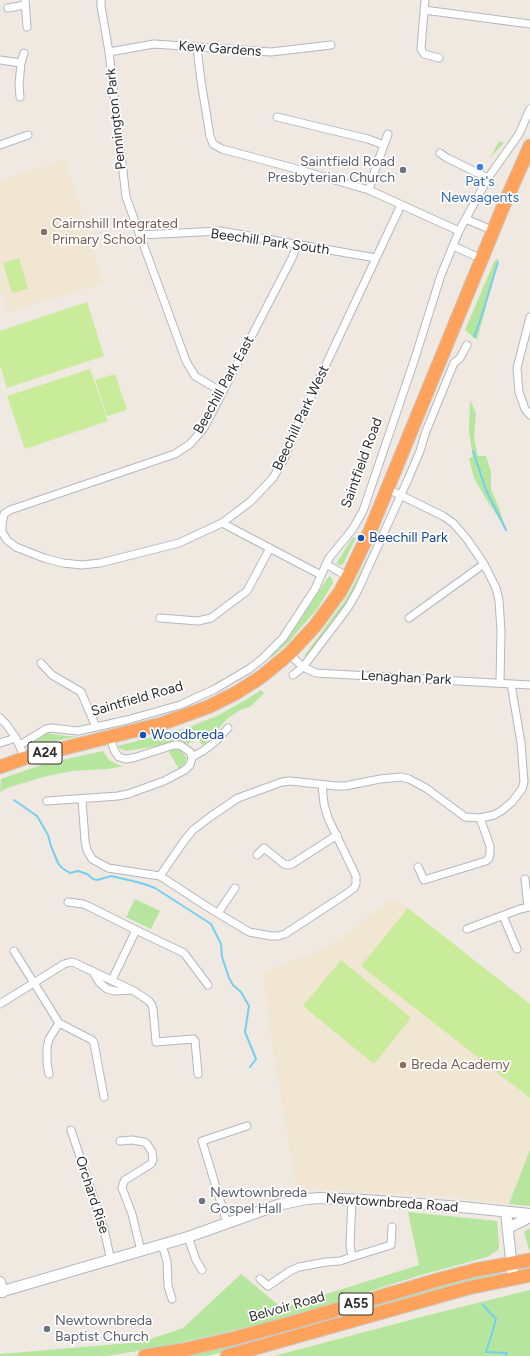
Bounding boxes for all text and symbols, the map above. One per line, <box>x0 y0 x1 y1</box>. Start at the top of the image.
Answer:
street label: Kew Gardens <box>178 38 262 60</box>
street label: Pennington Park <box>102 68 130 170</box>
place label: Saintfield Road Presbyterian Church <box>268 154 395 186</box>
marker: Pat's Newsagents <box>475 162 485 172</box>
marker: Saintfield Road Presbyterian Church <box>398 165 408 175</box>
place label: Pat's Newsagents <box>441 174 519 206</box>
place label: Cairnshill Integrated Primary School <box>52 216 178 248</box>
street label: Beechill Park South <box>210 225 330 259</box>
marker: Cairnshill Integrated Primary School <box>39 227 49 237</box>
street label: Beechill Park East <box>190 333 258 437</box>
street label: Beechill Park West <box>269 363 333 473</box>
street label: Saintfield Road <box>338 415 386 511</box>
place label: Beechill Park <box>369 530 448 546</box>
marker: Beechill Park <box>356 533 366 543</box>
street label: Lenaghan Park <box>360 667 452 689</box>
street label: Saintfield Road <box>89 678 185 720</box>
place label: Woodbreda <box>151 727 224 743</box>
marker: Woodbreda <box>138 730 148 740</box>
road number: A24 <box>28 742 62 764</box>
place label: Breda Academy <box>411 1057 510 1073</box>
marker: Breda Academy <box>398 1060 408 1070</box>
street label: Orchard Rise <box>72 1154 112 1236</box>
place label: Newtownbreda Gospel Hall <box>210 1185 307 1218</box>
street label: Newtownbreda Road <box>325 1190 459 1216</box>
marker: Newtownbreda Gospel Hall <box>197 1196 207 1206</box>
street label: Belvoir Road <box>247 1288 327 1326</box>
road number: A55 <box>339 1293 373 1315</box>
place label: Newtownbreda Baptist Church <box>55 1313 152 1346</box>
marker: Newtownbreda Baptist Church <box>42 1324 52 1334</box>

